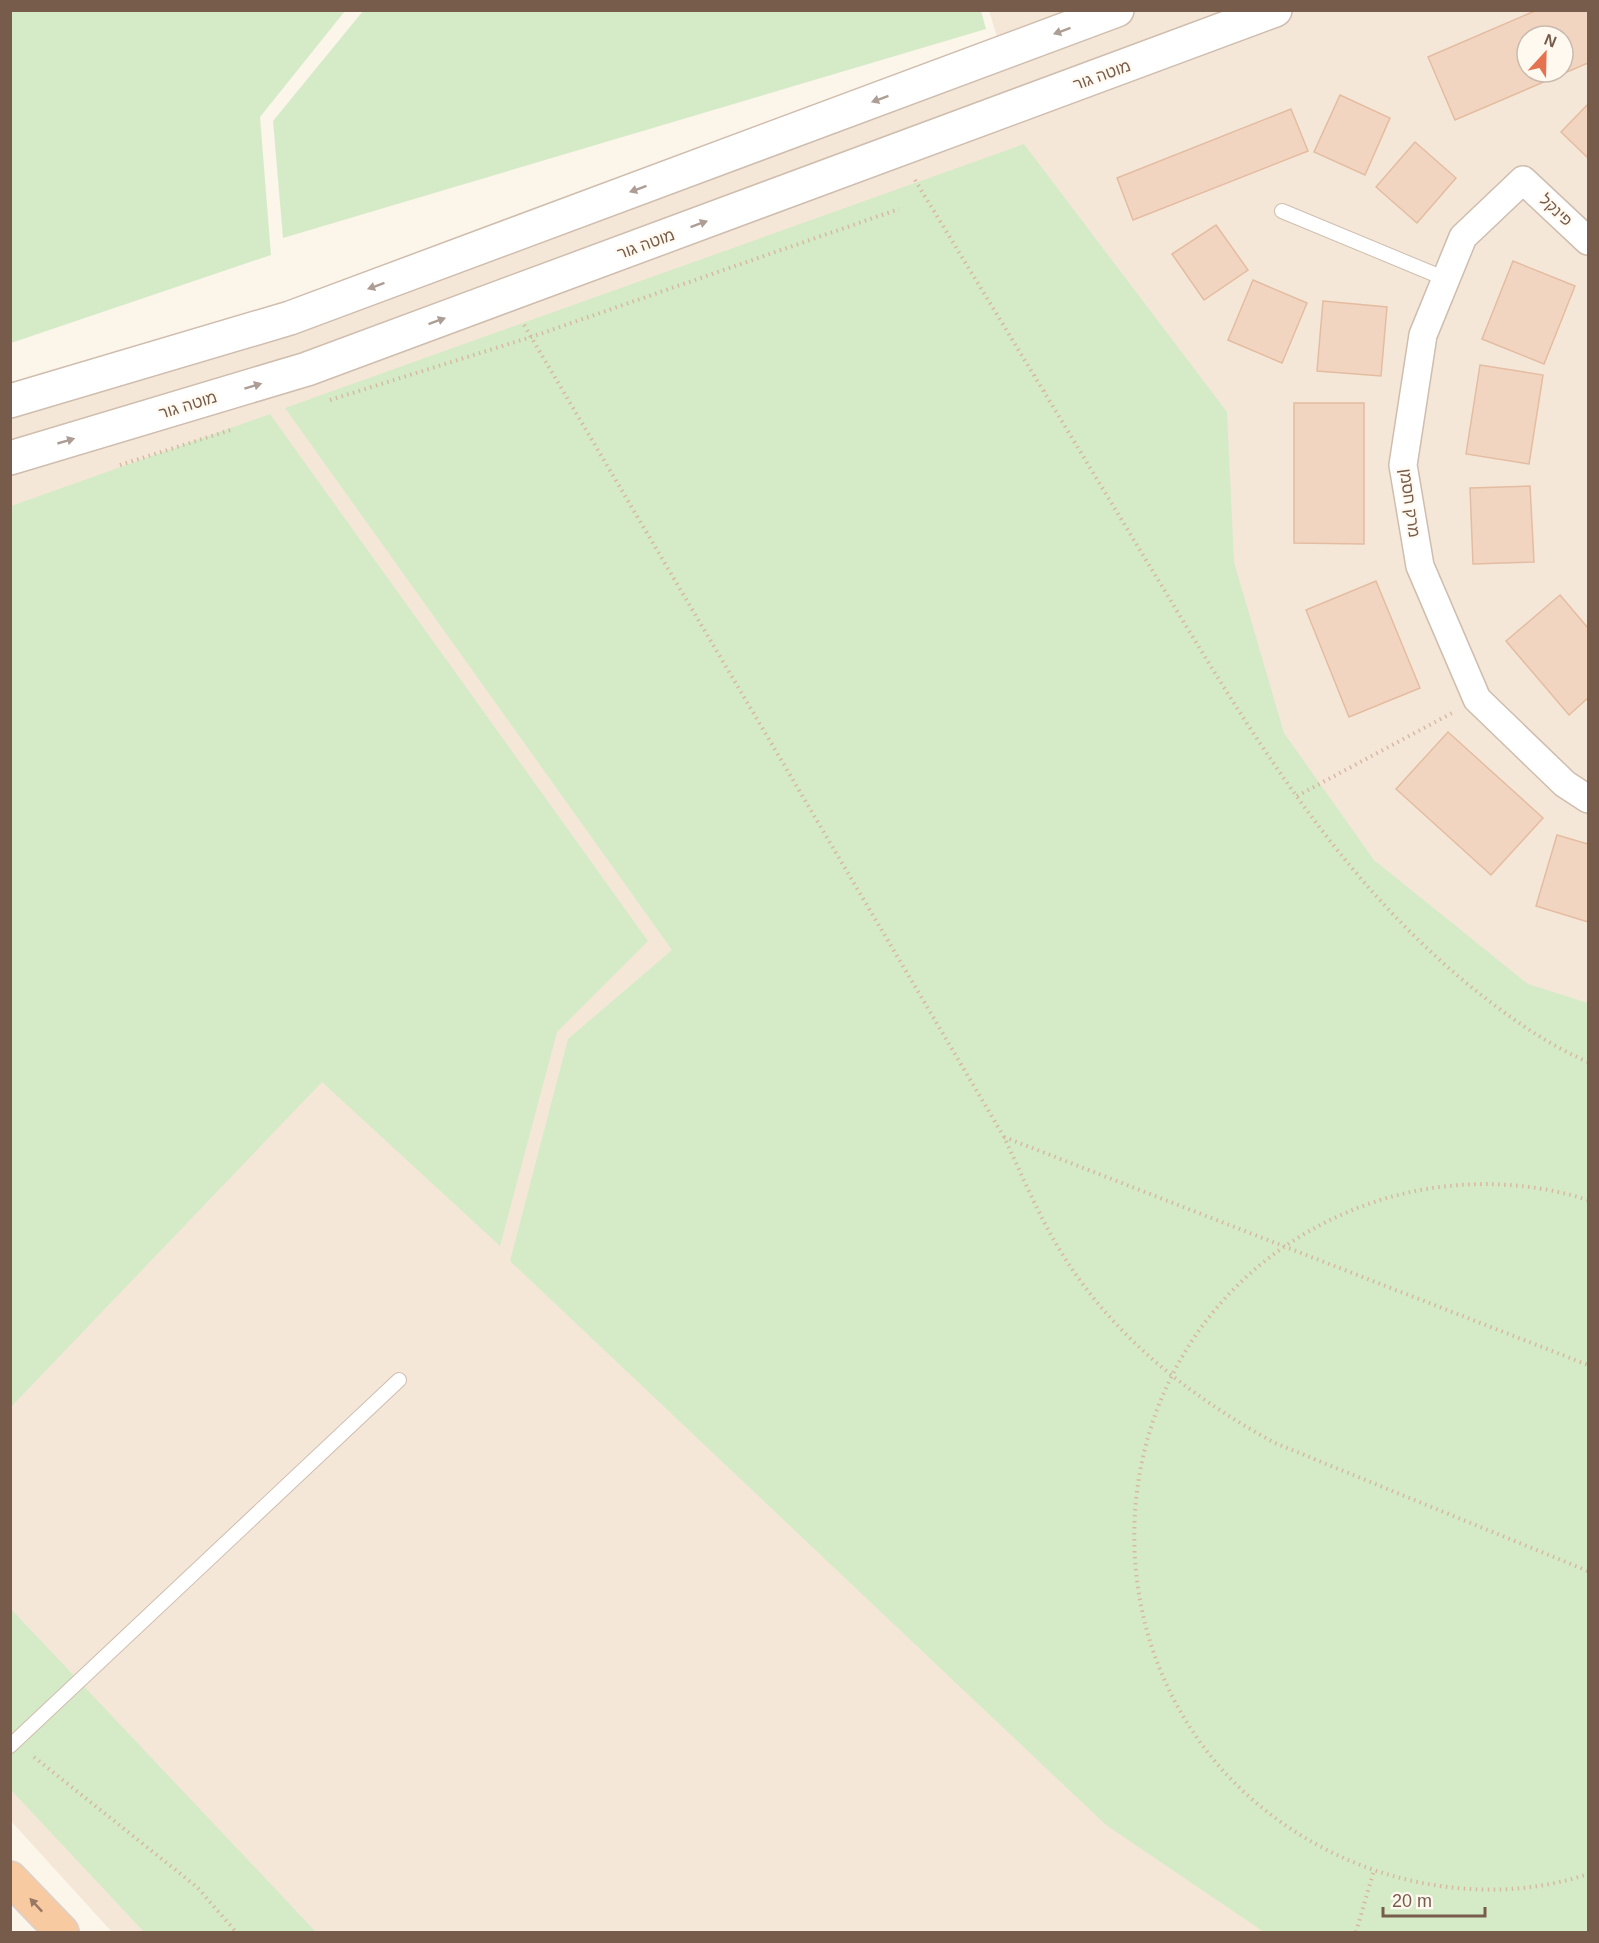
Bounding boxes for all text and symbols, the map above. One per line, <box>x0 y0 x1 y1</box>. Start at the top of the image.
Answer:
north arrow <box>1515 24 1575 84</box>
one-way arrow <box>1053 26 1071 36</box>
text: N <box>1542 31 1559 51</box>
street label: מוטה גור <box>1071 57 1133 93</box>
one-way arrow <box>871 95 889 104</box>
one-way arrow <box>629 184 647 194</box>
street label: פינקל <box>1536 191 1576 229</box>
one-way arrow <box>690 219 708 229</box>
street label: מוטה גור <box>615 226 677 262</box>
one-way arrow <box>367 281 385 291</box>
one-way arrow <box>429 316 447 326</box>
one-way arrow <box>245 381 263 390</box>
street label: מוטה גור <box>157 388 219 422</box>
one-way arrow <box>57 435 75 445</box>
street label: מרק חסמן <box>1397 467 1423 539</box>
scale bar <box>1383 1880 1485 1918</box>
text: 20 m <box>1392 1891 1432 1911</box>
one-way arrow <box>29 1898 43 1913</box>

